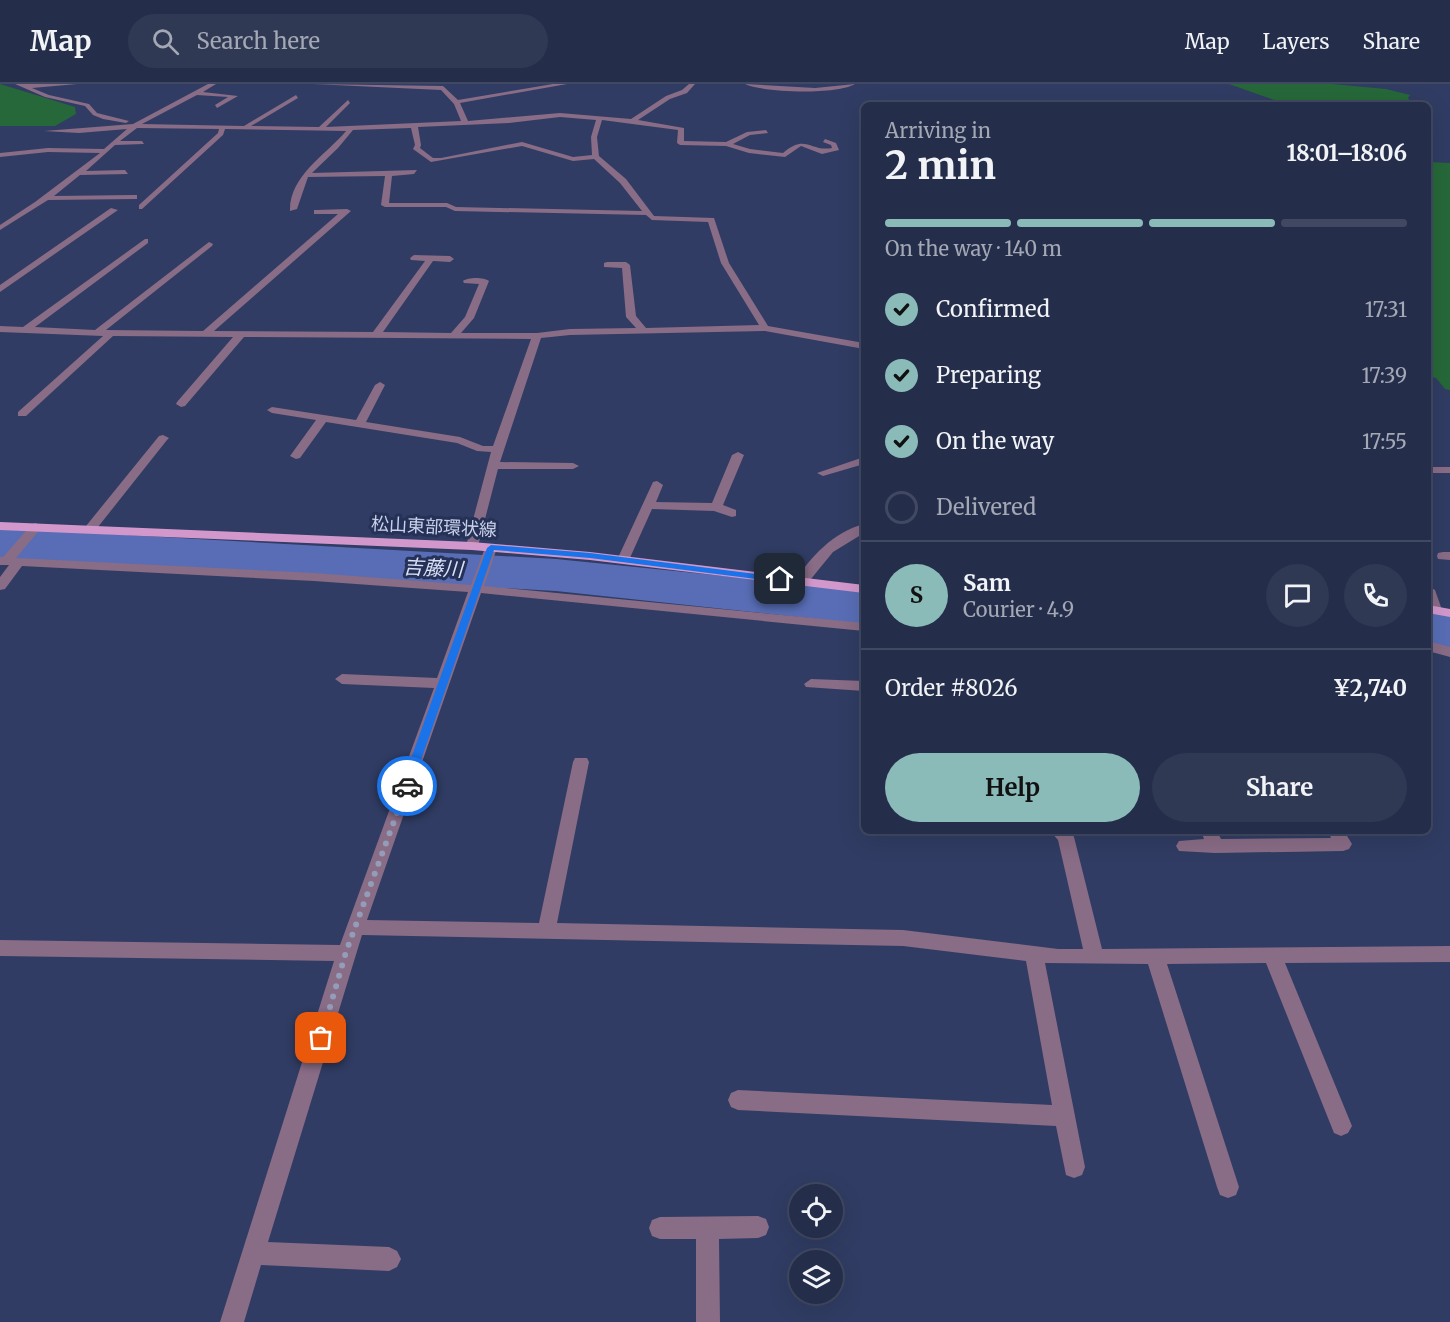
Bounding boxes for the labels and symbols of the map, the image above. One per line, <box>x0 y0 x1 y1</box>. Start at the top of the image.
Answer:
street label: 松山東部環状線 <box>371 512 498 541</box>
water label: 吉藤川 <box>402 553 466 582</box>
pin <box>754 553 805 604</box>
courier <box>377 756 437 816</box>
pin <box>295 1012 346 1063</box>

